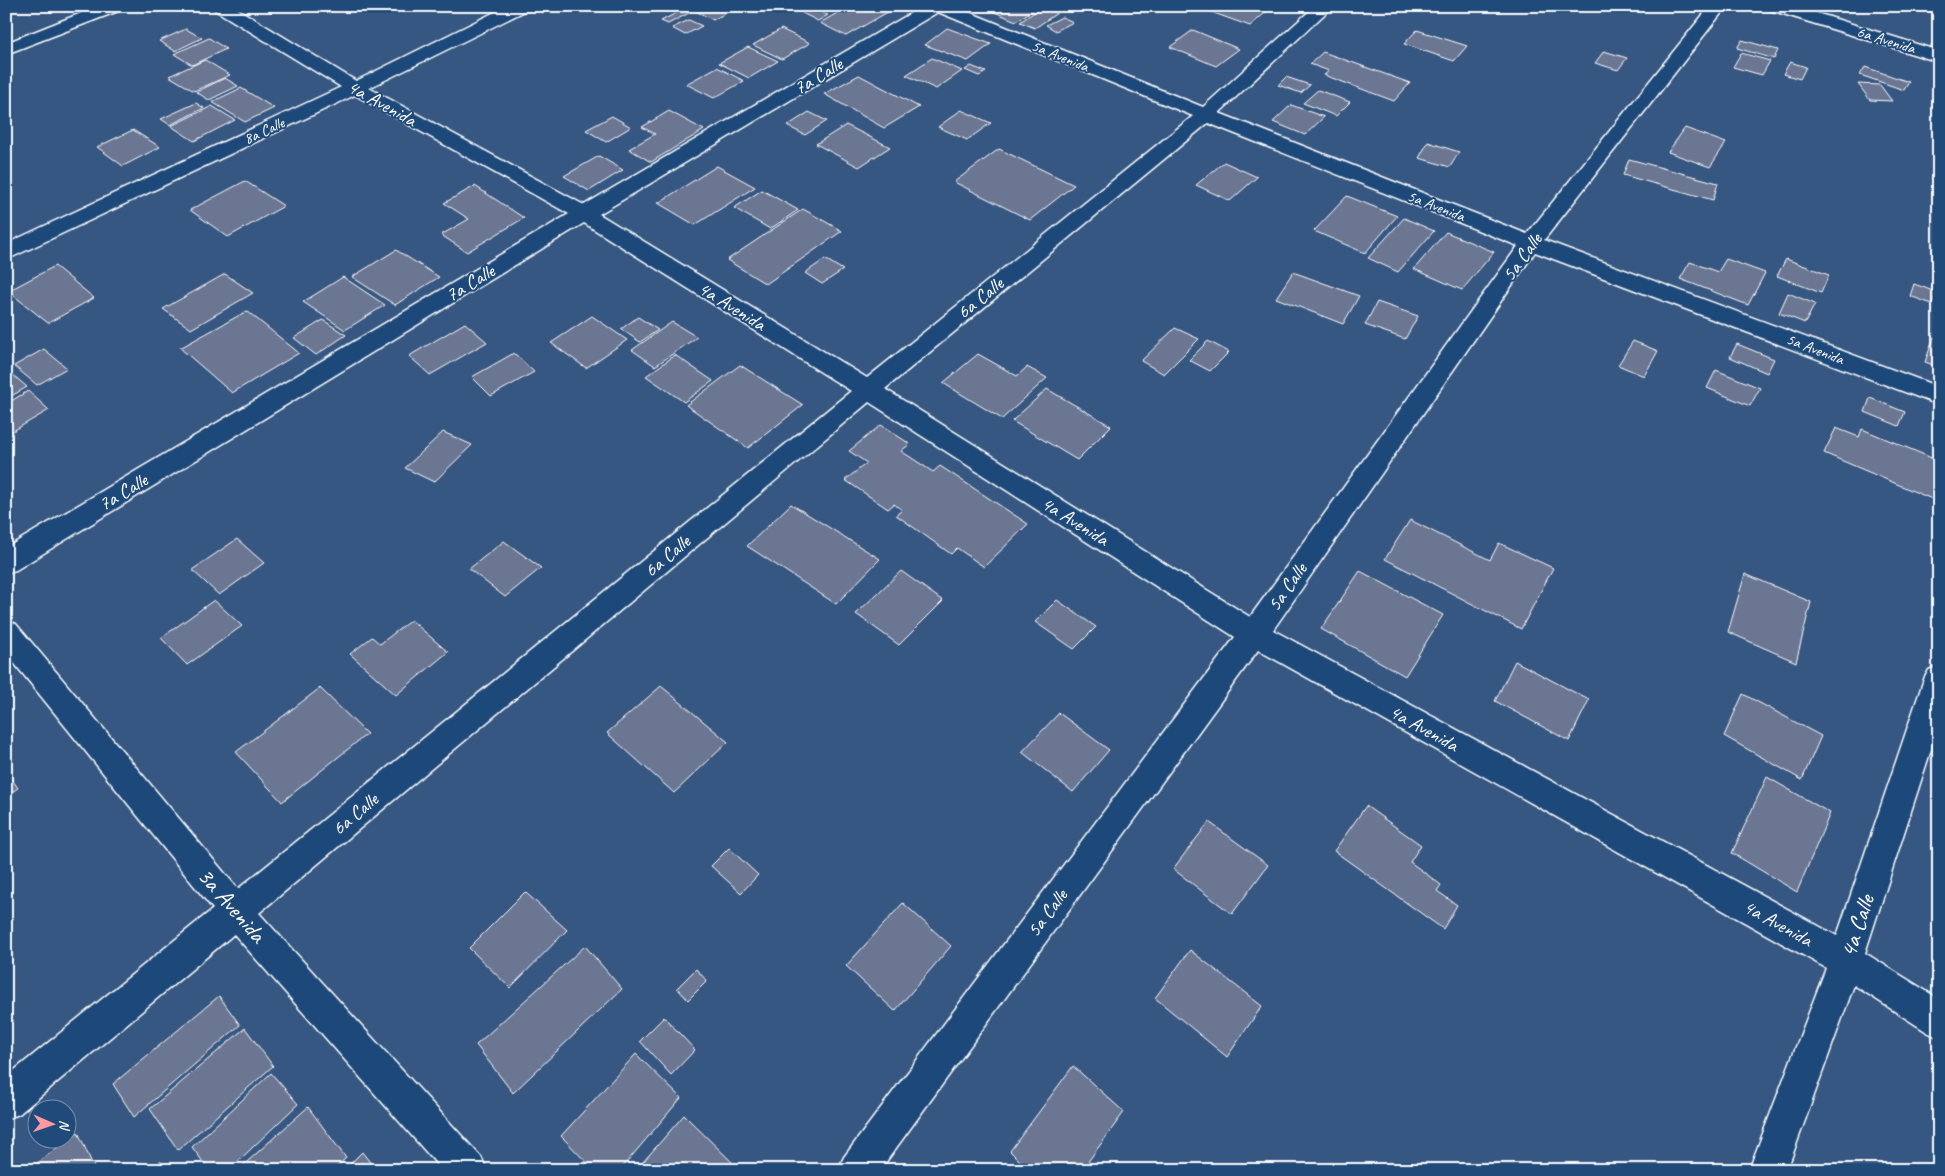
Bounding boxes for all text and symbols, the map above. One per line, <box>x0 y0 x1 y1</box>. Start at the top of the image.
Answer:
street label: 6a Avenida <box>1854 22 1919 59</box>
street label: 5a Avenida <box>1028 35 1092 77</box>
street label: 7a Calle <box>789 51 849 100</box>
street label: 4a Avenida <box>343 74 422 133</box>
street label: 8a Calle <box>240 112 289 149</box>
street label: 5a Avenida <box>1404 186 1469 226</box>
street label: 5a Calle <box>1496 227 1549 286</box>
street label: 7a Calle <box>441 258 501 307</box>
street label: 6a Calle <box>951 271 1010 324</box>
street label: 4a Avenida <box>694 276 771 337</box>
street label: 5a Avenida <box>1783 329 1848 369</box>
street label: 7a Calle <box>94 467 154 516</box>
street label: 4a Avenida <box>1037 491 1114 552</box>
street label: 6a Calle <box>639 528 697 583</box>
street label: 5a Calle <box>1261 557 1313 616</box>
street label: 4a Avenida <box>1385 699 1464 758</box>
street label: 6a Calle <box>327 786 385 841</box>
street label: 3a Avenida <box>191 861 274 950</box>
street label: 5a Calle <box>1021 883 1074 942</box>
street label: 4a Calle <box>1833 889 1882 961</box>
street label: 4a Avenida <box>1739 894 1818 953</box>
north arrow <box>28 1098 78 1148</box>
text: N <box>56 1120 73 1131</box>

